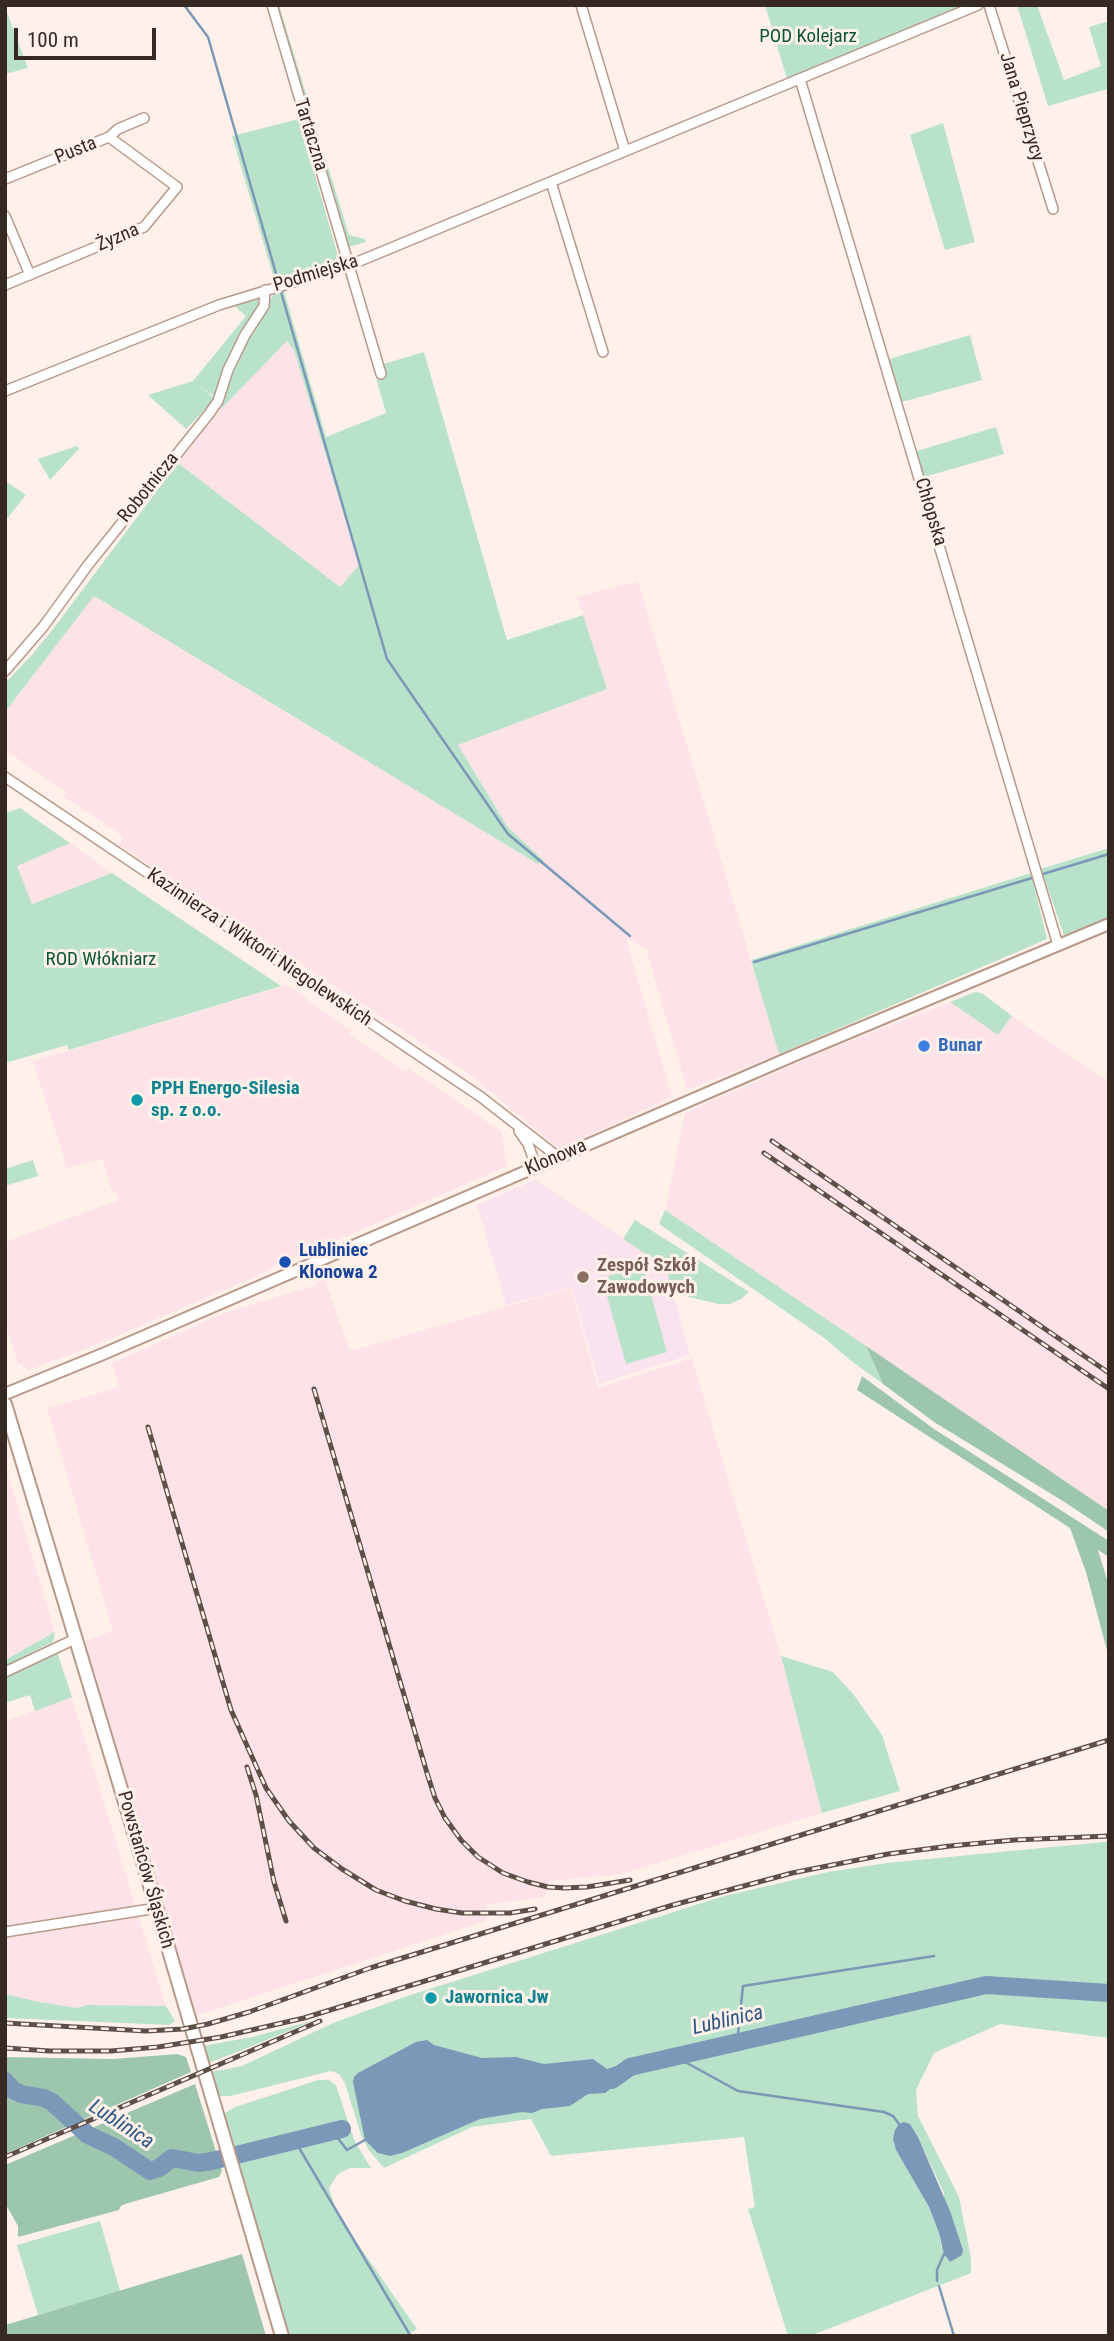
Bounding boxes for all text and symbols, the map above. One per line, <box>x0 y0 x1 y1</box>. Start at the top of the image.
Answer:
scale bar <box>18 14 159 58</box>
park label: POD Kolejarz <box>759 26 857 48</box>
text: 100 m <box>27 28 79 52</box>
street label: Jana Pieprzycy <box>994 50 1048 164</box>
street label: Tartaczna <box>288 96 332 174</box>
street label: Pusta <box>52 132 100 170</box>
street label: Żyzna <box>93 219 143 257</box>
street label: Podmiejska <box>271 250 361 298</box>
street label: Robotnicza <box>114 448 184 528</box>
street label: Chłopska <box>909 475 951 549</box>
street label: Kazimierza i Wiktorii Niegolewskich <box>142 864 376 1032</box>
park label: ROD Włókniarz <box>46 949 156 971</box>
place label: Bunar <box>938 1035 983 1057</box>
marker: Bunar <box>916 1038 932 1054</box>
place label: PPH Energo-Silesia sp. z o.o. <box>151 1078 300 1122</box>
marker: PPH Energo-Silesia sp. z o.o. <box>129 1092 145 1108</box>
street label: Klonowa <box>522 1135 590 1181</box>
place label: Lubliniec Klonowa 2 <box>299 1240 378 1284</box>
marker: Lubliniec Klonowa 2 <box>277 1254 293 1270</box>
place label: Zespół Szkół Zawodowych <box>597 1255 696 1299</box>
marker: Zespół Szkół Zawodowych <box>575 1269 591 1285</box>
street label: Powstańców Śląskich <box>112 1789 178 1951</box>
place label: Jawornica Jw <box>445 1987 549 2009</box>
marker: Jawornica Jw <box>423 1990 439 2006</box>
water label: Lublinica <box>690 2001 766 2041</box>
water label: Lublinica <box>84 2095 158 2155</box>

